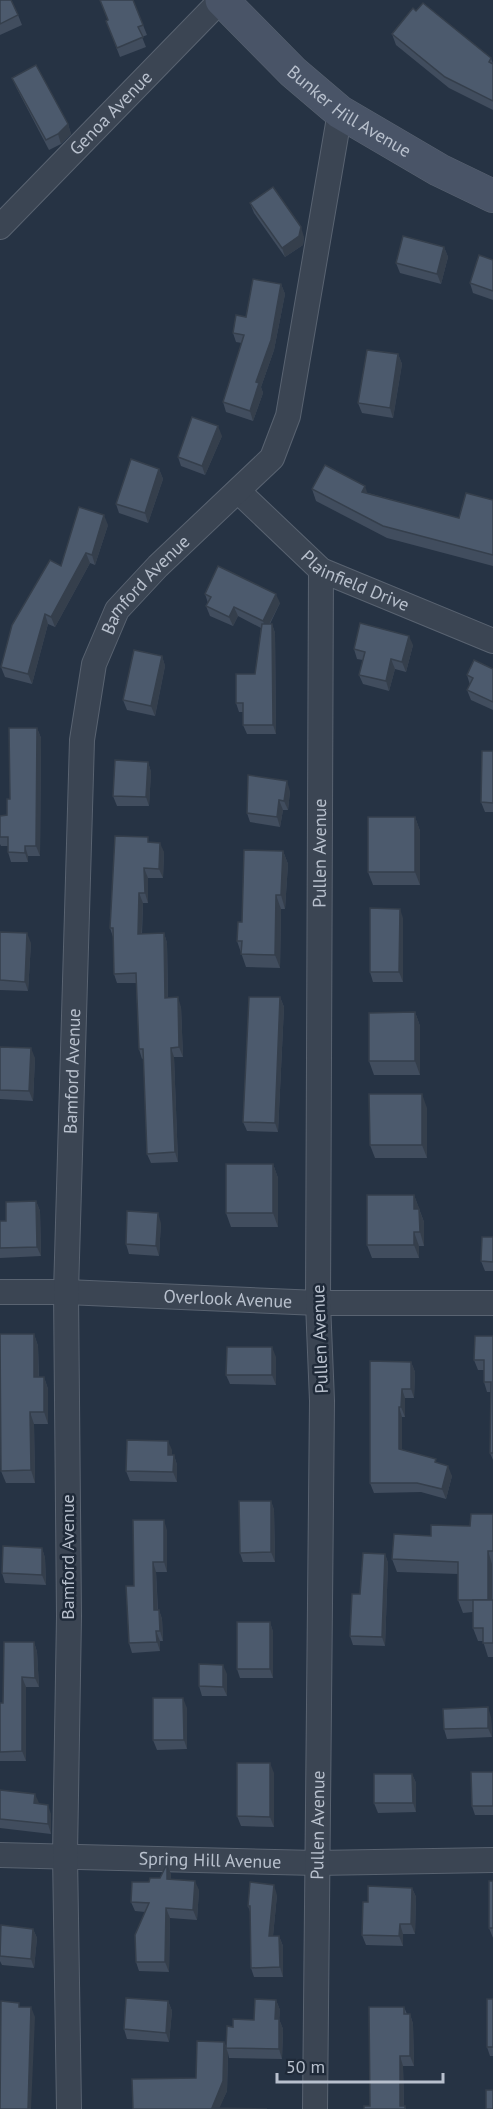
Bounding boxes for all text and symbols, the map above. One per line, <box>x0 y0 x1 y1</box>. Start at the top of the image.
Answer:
street label: Bunker Hill Avenue <box>283 60 415 162</box>
street label: Genoa Avenue <box>64 66 157 160</box>
street label: Bamford Avenue <box>96 530 194 638</box>
street label: Plainfield Drive <box>296 545 413 616</box>
street label: Pullen Avenue <box>308 798 331 908</box>
street label: Bamford Avenue <box>59 1008 85 1134</box>
street label: Overlook Avenue <box>163 1284 293 1313</box>
street label: Pullen Avenue <box>306 1284 333 1394</box>
street label: Bamford Avenue <box>56 1494 79 1620</box>
street label: Pullen Avenue <box>305 1770 329 1880</box>
street label: Spring Hill Avenue <box>138 1847 282 1873</box>
scale bar <box>277 2046 444 2084</box>
text: 50 m <box>286 2055 325 2078</box>

